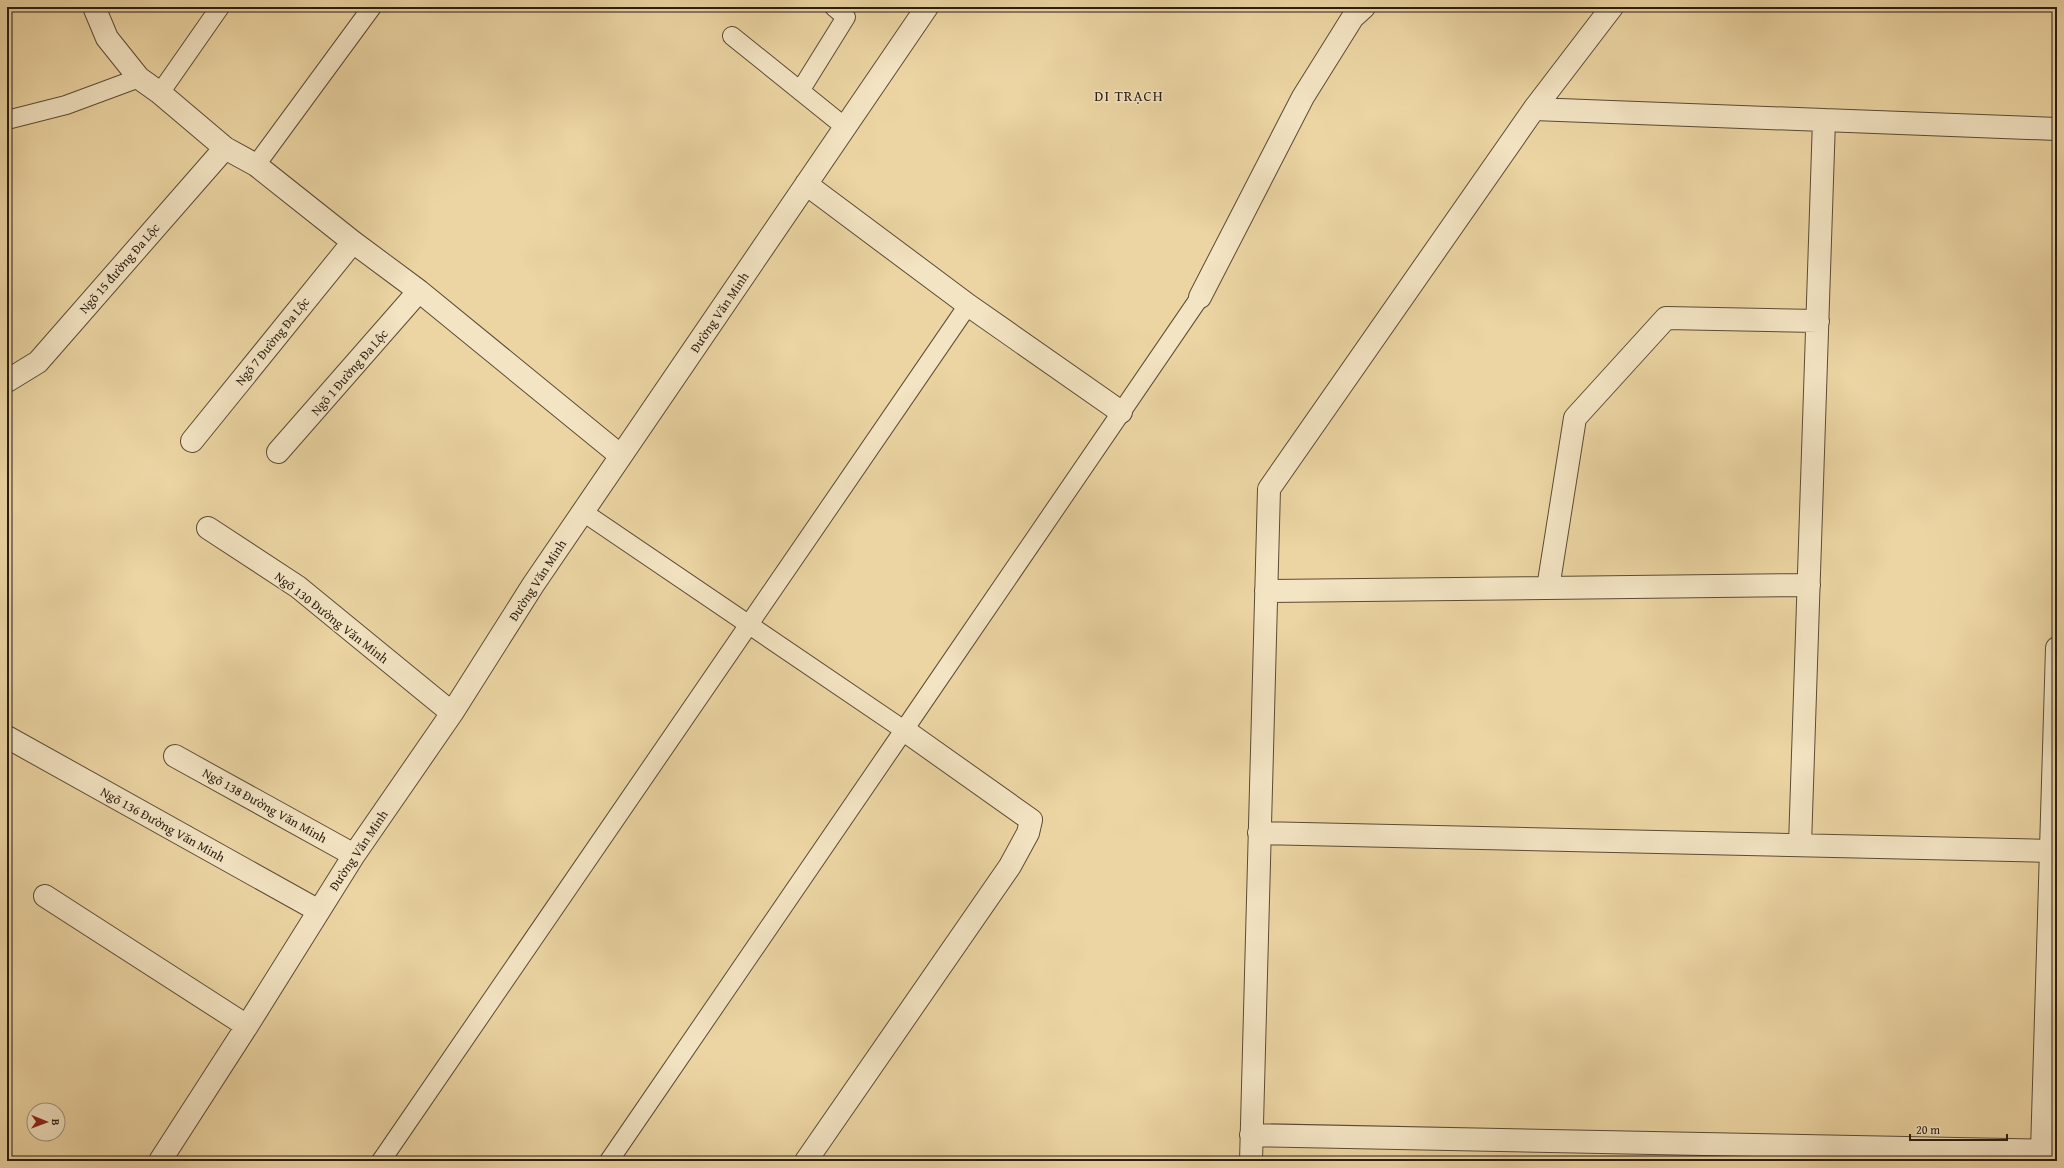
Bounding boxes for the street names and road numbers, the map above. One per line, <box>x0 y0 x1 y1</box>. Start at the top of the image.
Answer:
street label: Ngõ 15 đường Đa Lộc <box>75 219 164 318</box>
street label: Đường Văn Minh <box>685 268 754 356</box>
street label: Ngõ 7 Đường Đa Lộc <box>231 293 314 390</box>
street label: Ngõ 1 Đường Đa Lộc <box>306 325 393 420</box>
street label: Đường Văn Minh <box>504 535 571 625</box>
street label: Ngõ 130 Đường Văn Minh <box>271 567 393 668</box>
street label: Ngõ 138 Đường Văn Minh <box>199 763 331 848</box>
street label: Ngõ 136 Đường Văn Minh <box>97 782 229 867</box>
street label: Đường Văn Minh <box>324 806 393 894</box>

